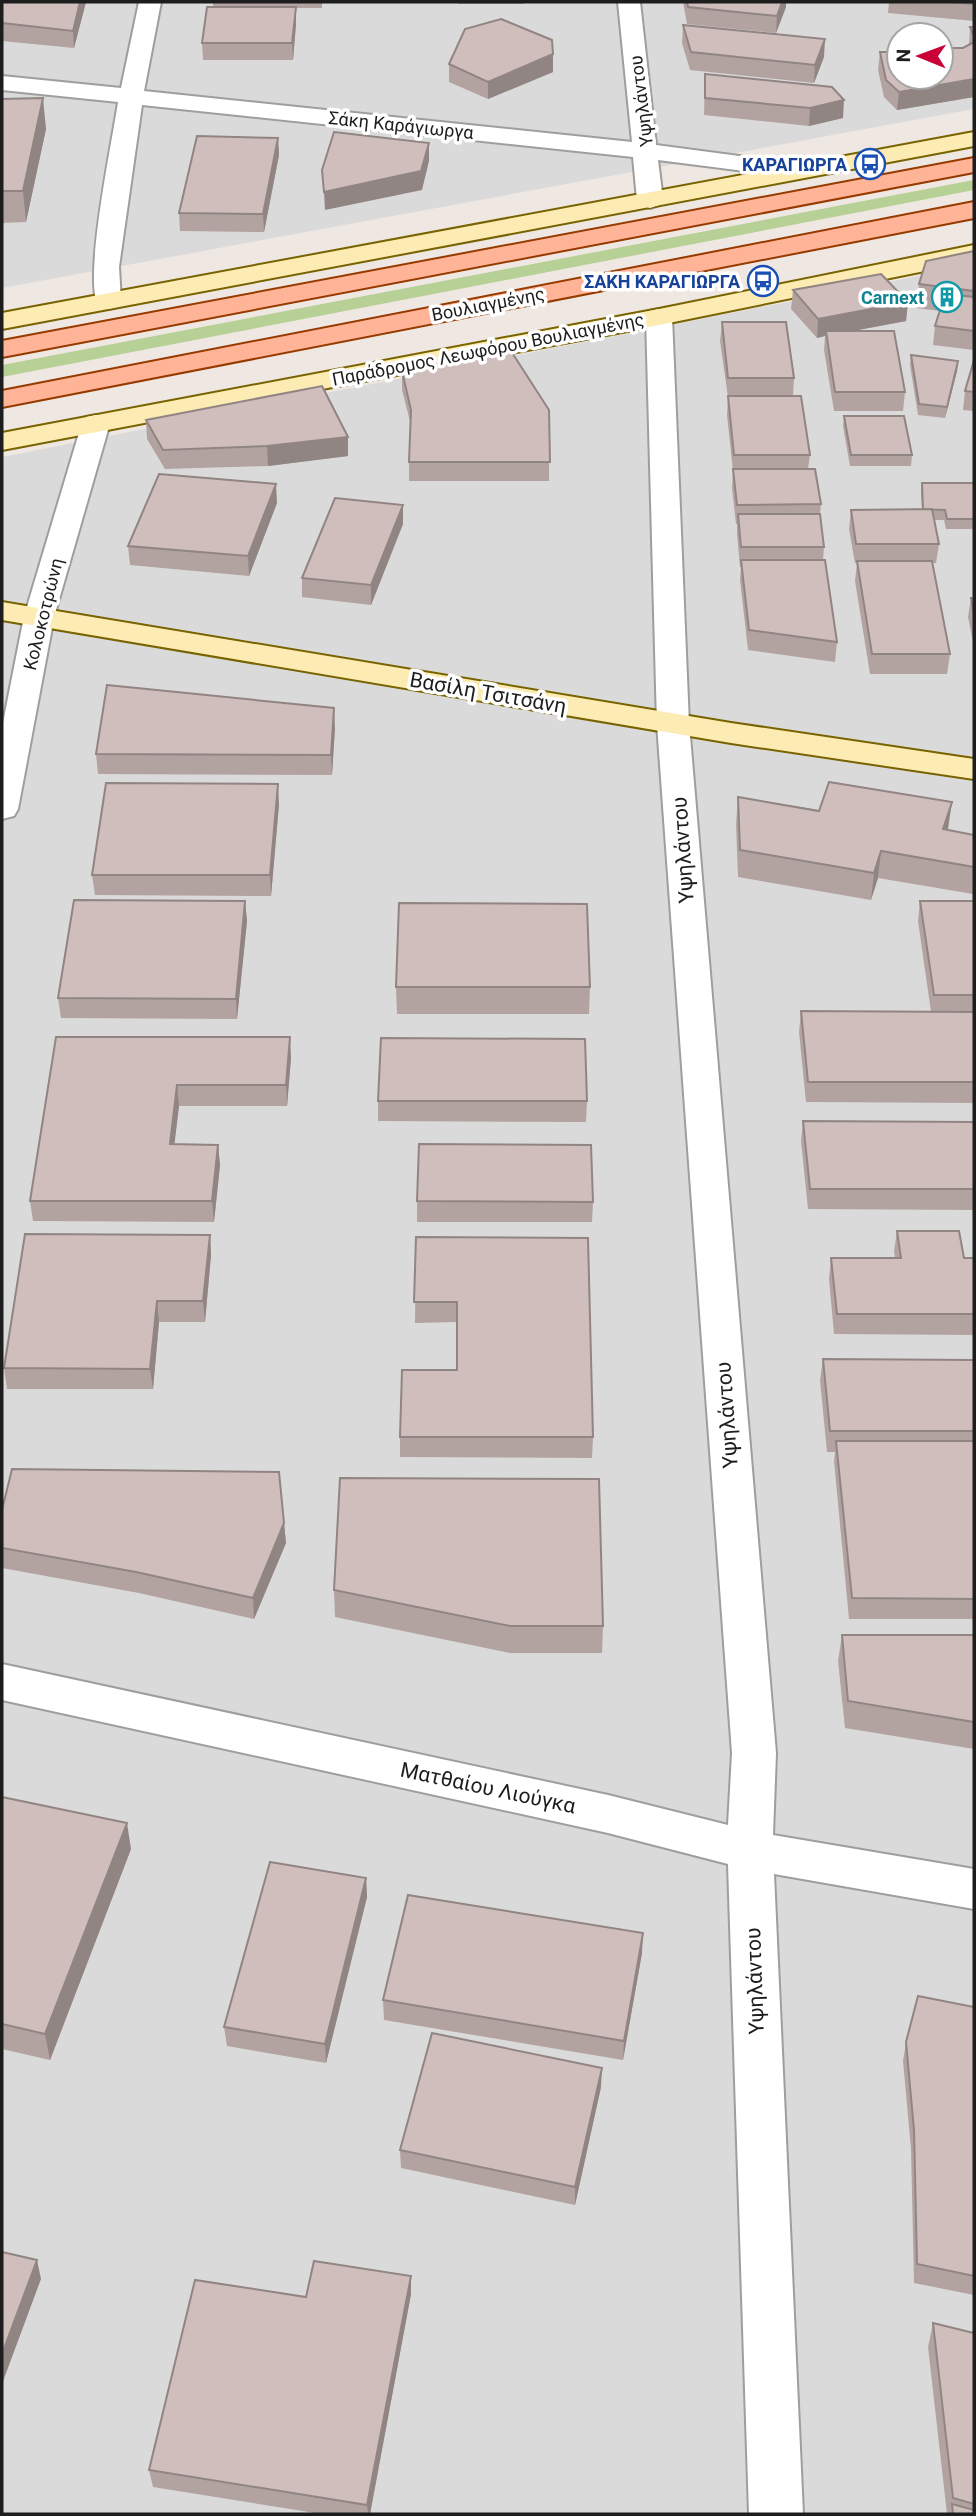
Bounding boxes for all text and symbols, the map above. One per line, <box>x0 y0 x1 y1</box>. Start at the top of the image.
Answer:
north arrow <box>885 21 955 91</box>
text: N <box>892 49 915 63</box>
street label: Υψηλάντου <box>625 54 657 148</box>
street label: Σάκη Καράγιωργα <box>327 107 475 143</box>
bus stop icon: ΚΑΡΑΓΙΩΡΓΑ <box>853 147 887 181</box>
place label: ΚΑΡΑΓΙΩΡΓΑ <box>742 154 848 175</box>
bus stop icon: ΣΑΚΗ ΚΑΡΑΓΙΩΡΓΑ <box>746 264 780 298</box>
place label: ΣΑΚΗ ΚΑΡΑΓΙΩΡΓΑ <box>584 271 741 292</box>
building icon: Carnext <box>930 280 964 314</box>
street label: Βουλιαγμένης <box>430 283 546 325</box>
place label: Carnext <box>861 287 924 308</box>
street label: Παράδρομος Λεωφόρου Βουλιαγμένης <box>330 308 646 390</box>
street label: Κολοκοτρώνη <box>19 556 67 672</box>
street label: Βασίλη Τσιτσάνη <box>408 667 568 719</box>
street label: Υψηλάντου <box>667 796 699 904</box>
street label: Υψηλάντου <box>711 1361 743 1469</box>
street label: Ματθαίου Λιούγκα <box>398 1758 578 1818</box>
street label: Υψηλάντου <box>741 1927 769 2035</box>

